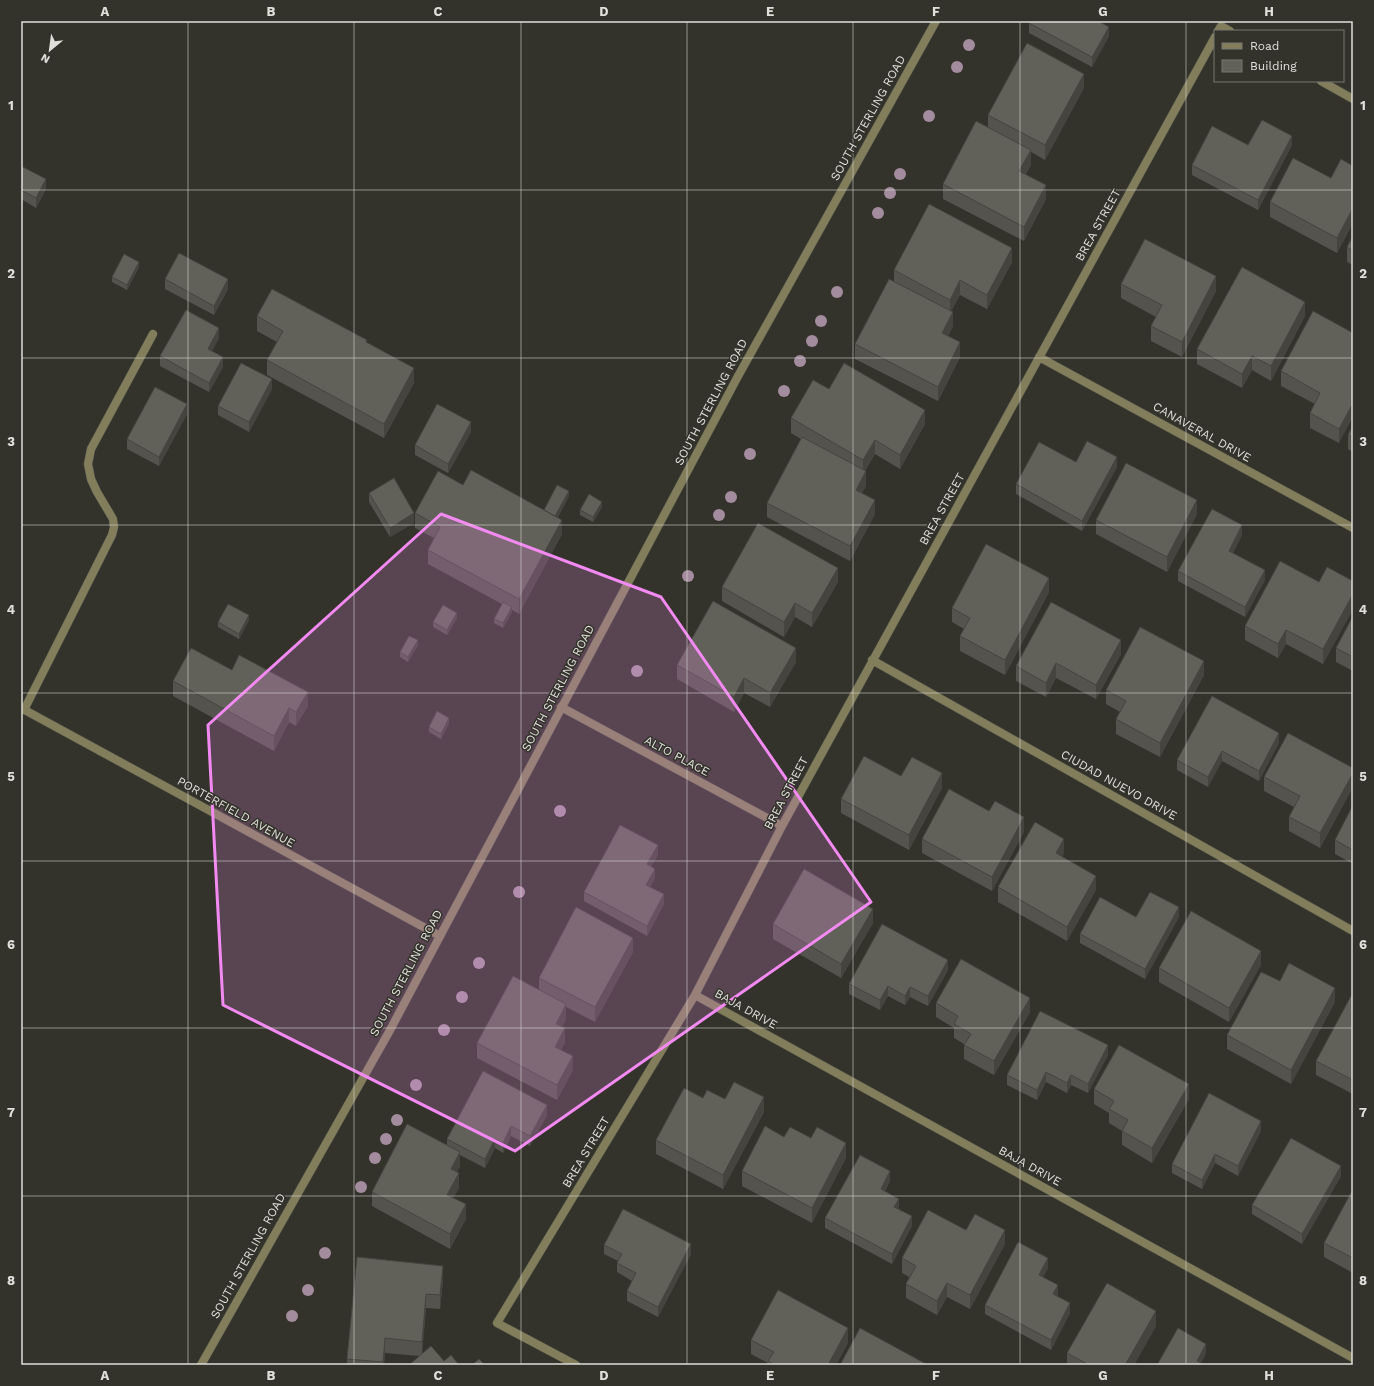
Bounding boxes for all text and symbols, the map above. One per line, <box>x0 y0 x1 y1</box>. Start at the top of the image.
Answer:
text: A <box>101 4 110 19</box>
text: B <box>267 4 276 19</box>
text: C <box>434 4 443 19</box>
text: D <box>599 4 609 19</box>
text: E <box>766 4 774 19</box>
text: F <box>932 4 940 19</box>
text: G <box>1098 4 1108 19</box>
text: H <box>1264 4 1274 19</box>
north arrow <box>30 30 70 70</box>
legend <box>1214 30 1344 82</box>
text: Road <box>1250 39 1279 53</box>
text: N <box>39 51 52 66</box>
street label: SOUTH STERLING ROAD <box>828 53 908 183</box>
text: Building <box>1250 59 1297 73</box>
text: 1 <box>8 98 14 113</box>
text: 1 <box>1360 98 1366 113</box>
street label: BREA STREET <box>1072 187 1124 263</box>
text: 2 <box>7 266 15 281</box>
text: 2 <box>1359 266 1367 281</box>
street label: SOUTH STERLING ROAD <box>672 336 750 468</box>
street label: CANAVERAL DRIVE <box>1150 399 1254 465</box>
text: 3 <box>7 434 15 449</box>
text: 3 <box>1359 434 1367 449</box>
street label: BREA STREET <box>916 471 968 547</box>
text: 4 <box>7 602 16 617</box>
text: 4 <box>1359 602 1368 617</box>
street label: SOUTH STERLING ROAD <box>519 622 597 754</box>
street label: ALTO PLACE <box>642 733 712 779</box>
street label: CIUDAD NUEVO DRIVE <box>1059 747 1180 823</box>
street label: BREA STREET <box>761 754 811 832</box>
text: 5 <box>7 769 15 784</box>
text: 5 <box>1359 769 1367 784</box>
street label: PORTERFIELD AVENUE <box>175 774 298 850</box>
street label: SOUTH STERLING ROAD <box>367 907 445 1039</box>
text: 6 <box>7 937 15 952</box>
text: 6 <box>1359 937 1367 952</box>
street label: BAJA DRIVE <box>712 986 780 1032</box>
text: 7 <box>7 1105 15 1120</box>
text: 7 <box>1359 1105 1367 1120</box>
street label: BREA STREET <box>559 1114 613 1190</box>
street label: BAJA DRIVE <box>996 1143 1064 1189</box>
street label: SOUTH STERLING ROAD <box>208 1191 288 1321</box>
text: 8 <box>7 1273 15 1288</box>
text: 8 <box>1359 1273 1367 1288</box>
text: A <box>101 1368 110 1383</box>
text: B <box>267 1368 276 1383</box>
text: C <box>434 1368 443 1383</box>
text: D <box>599 1368 609 1383</box>
text: E <box>766 1368 774 1383</box>
text: F <box>932 1368 940 1383</box>
text: G <box>1098 1368 1108 1383</box>
text: H <box>1264 1368 1274 1383</box>

